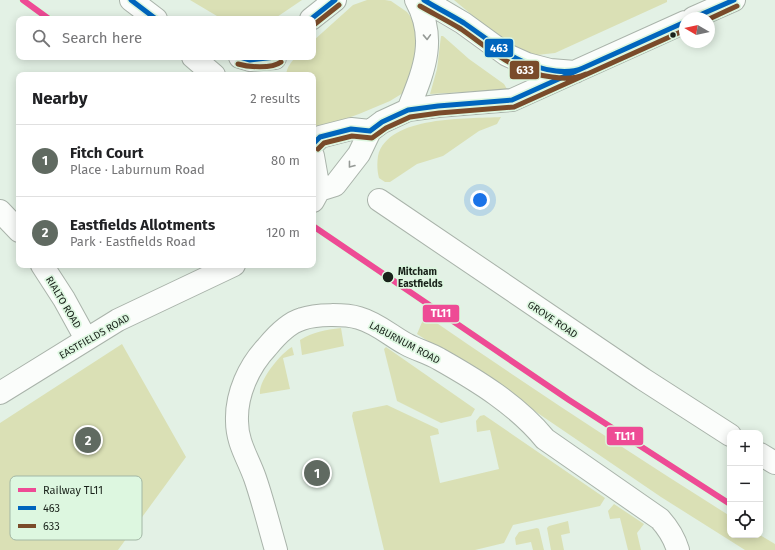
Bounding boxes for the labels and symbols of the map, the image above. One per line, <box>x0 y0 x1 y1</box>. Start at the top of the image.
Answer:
north arrow <box>679 12 715 48</box>
unlabelled marker <box>668 30 678 40</box>
one-way arrow <box>423 34 431 40</box>
line badge: 463 <box>484 38 514 58</box>
text: 463 <box>490 42 508 55</box>
line badge: 633 <box>509 60 540 80</box>
text: 633 <box>516 64 534 77</box>
one-way arrow <box>349 160 356 167</box>
your location <box>470 190 490 210</box>
place label: Mitcham Eastfields <box>398 266 443 290</box>
marker: Mitcham Eastfields <box>381 270 395 284</box>
street label: RIALTO ROAD <box>43 274 83 331</box>
street label: GROVE ROAD <box>525 299 580 341</box>
line badge: TL11 <box>422 304 460 323</box>
text: TL11 <box>431 307 451 320</box>
street label: EASTFIELDS ROAD <box>57 312 132 362</box>
street label: LABURNUM ROAD <box>367 319 442 367</box>
pin: 2 <box>75 425 101 455</box>
line badge: TL11 <box>606 426 644 446</box>
text: TL11 <box>615 430 635 443</box>
pin: 1 <box>304 458 330 488</box>
legend <box>10 476 142 540</box>
text: Railway TL11 <box>43 484 103 497</box>
text: 463 <box>43 502 60 515</box>
text: 633 <box>43 520 60 533</box>

